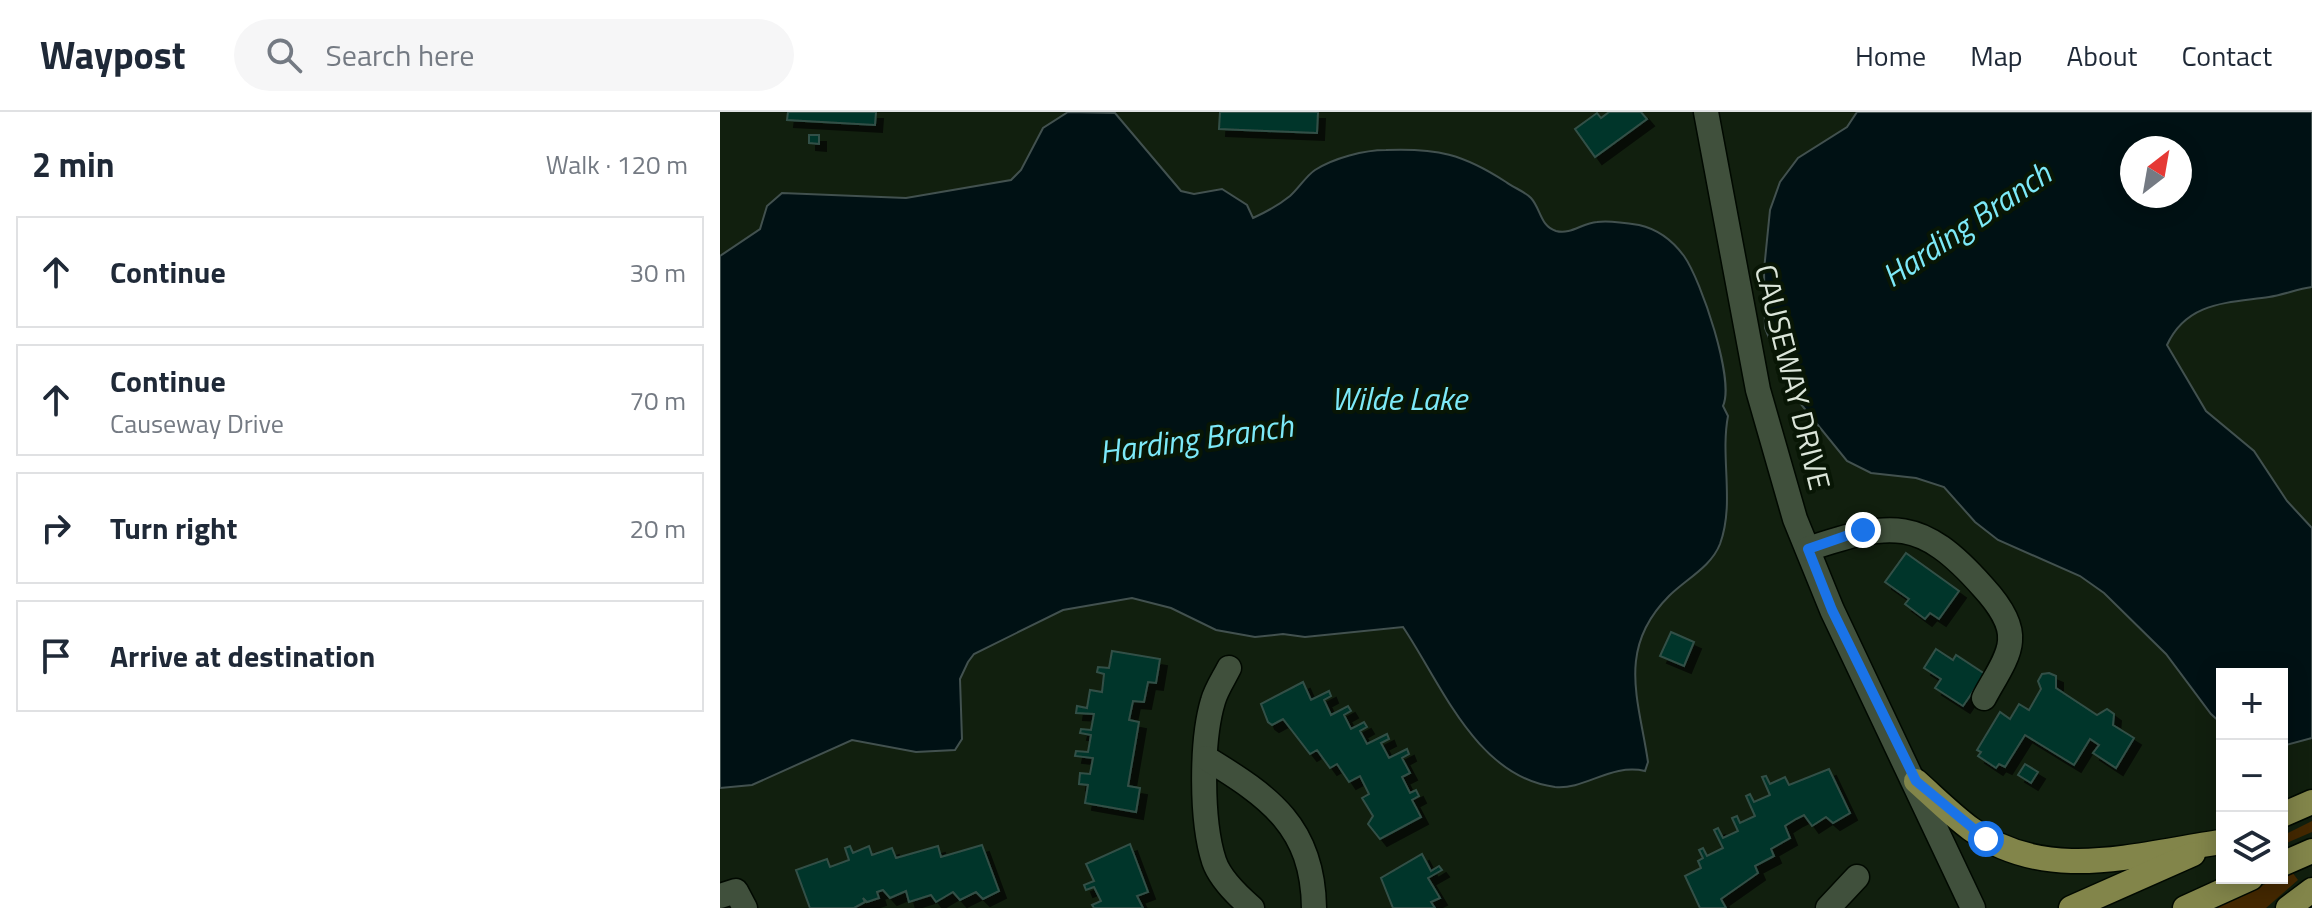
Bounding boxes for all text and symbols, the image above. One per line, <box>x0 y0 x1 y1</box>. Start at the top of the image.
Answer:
search box <box>234 19 794 91</box>
text: Waypost <box>40 26 186 84</box>
text: Search here <box>326 32 474 78</box>
icon: search <box>262 33 306 77</box>
text: Home <box>1855 34 1926 77</box>
text: Map <box>1970 34 2023 77</box>
text: About <box>2067 34 2137 77</box>
text: Contact <box>2181 34 2272 77</box>
north arrow <box>2120 136 2192 208</box>
text: 2 min <box>32 138 115 190</box>
text: Walk · 120 m <box>546 145 688 184</box>
water label: Harding Branch <box>1872 149 2061 298</box>
text: Continue <box>110 249 226 295</box>
icon: ahead <box>34 250 78 294</box>
text: 30 m <box>629 253 686 292</box>
street label: CAUSEWAY DRIVE <box>1743 260 1843 494</box>
text: Continue <box>110 358 226 404</box>
water label: Wilde Lake <box>1331 374 1469 422</box>
icon: ahead <box>34 378 78 422</box>
text: 70 m <box>629 381 686 420</box>
water label: Harding Branch <box>1096 401 1297 475</box>
text: Causeway Drive <box>110 404 284 443</box>
text: Turn right <box>110 505 238 551</box>
icon: right <box>34 506 78 550</box>
text: 20 m <box>629 509 686 548</box>
route end <box>1845 512 1881 548</box>
text: Arrive at destination <box>110 633 375 679</box>
icon: arrive <box>34 634 78 678</box>
map controls <box>2216 668 2288 884</box>
button: + <box>2216 668 2288 740</box>
button: − <box>2216 740 2288 812</box>
button: layers <box>2216 812 2288 884</box>
route start <box>1968 821 2004 857</box>

